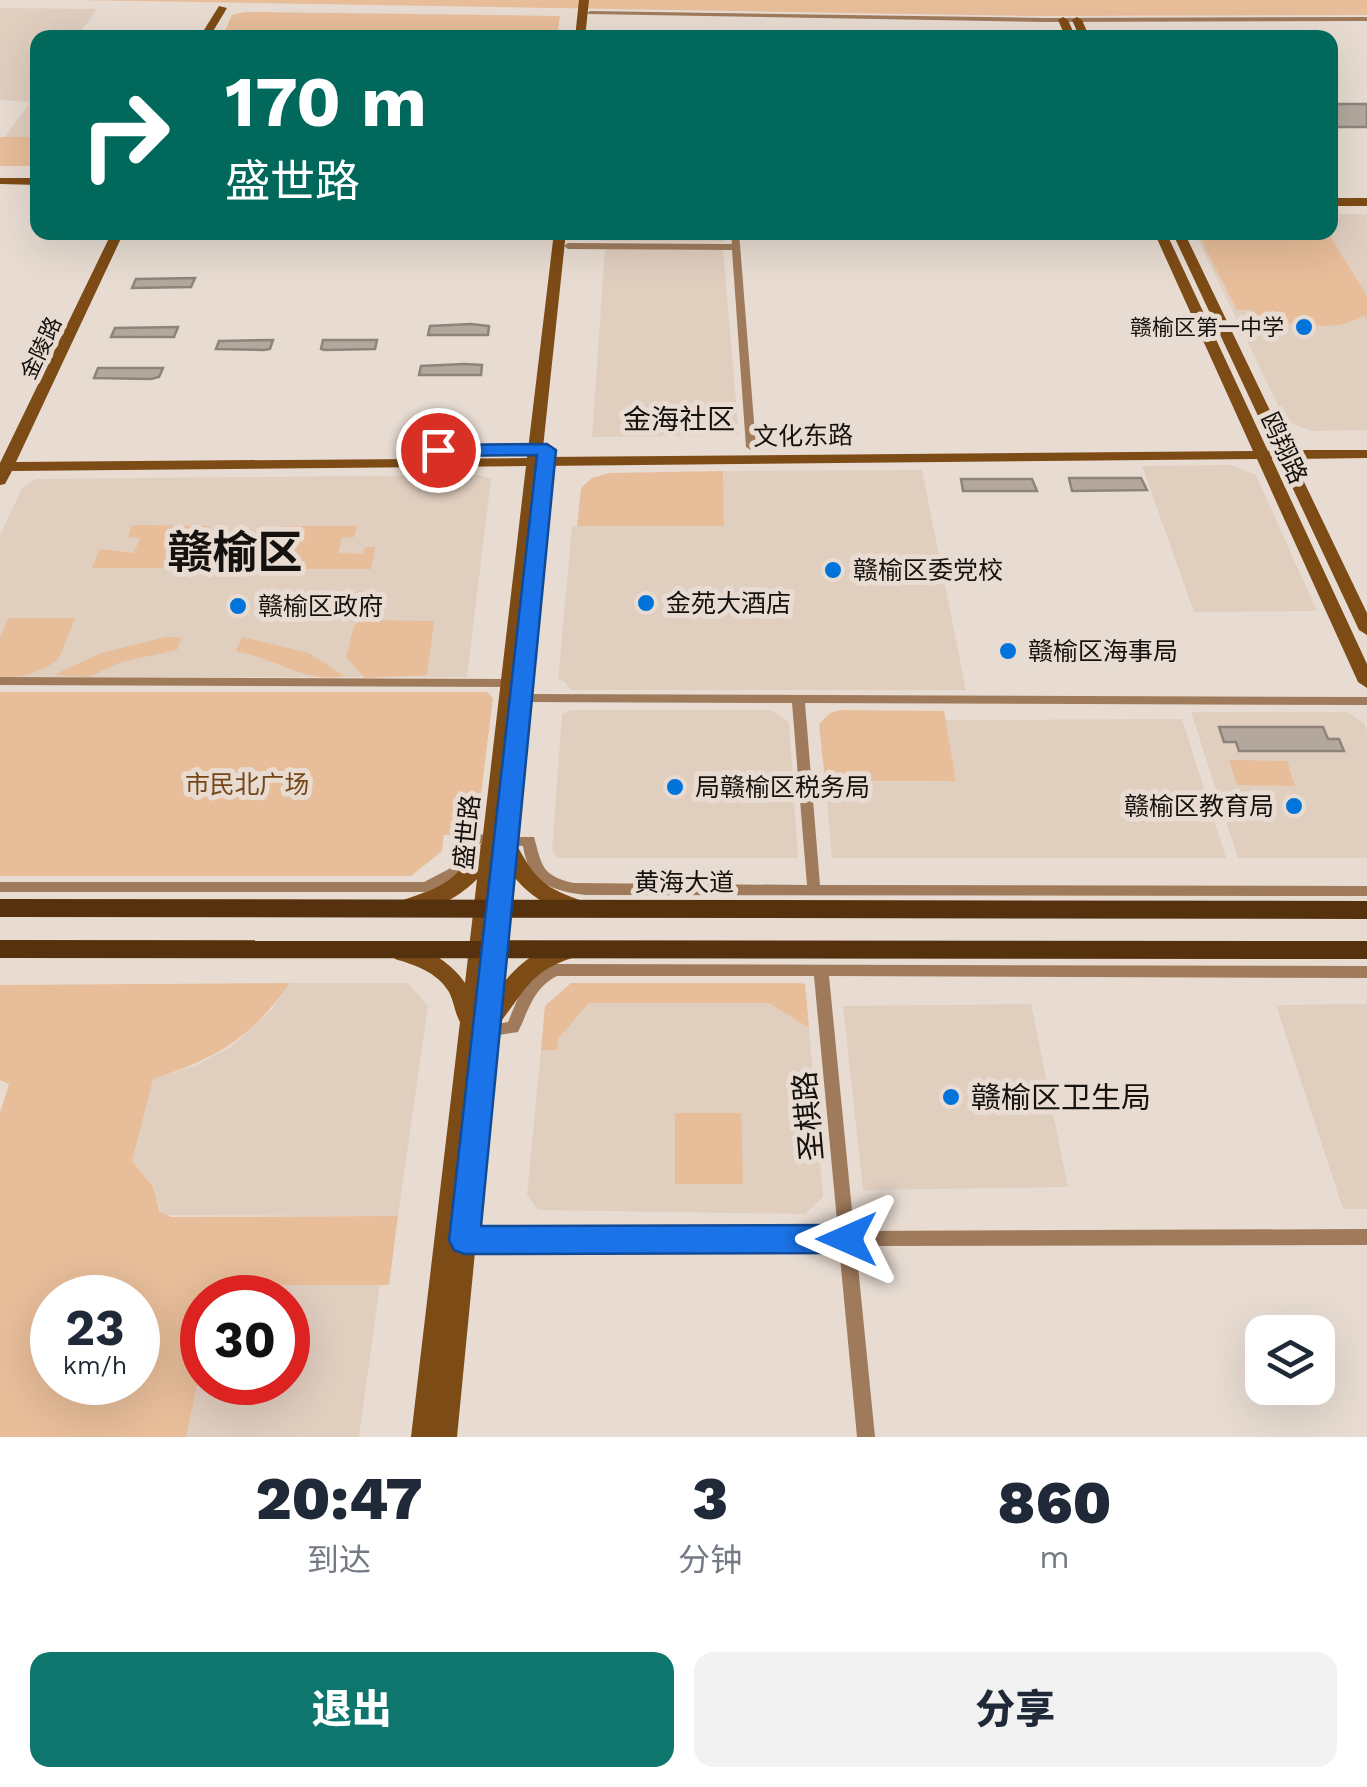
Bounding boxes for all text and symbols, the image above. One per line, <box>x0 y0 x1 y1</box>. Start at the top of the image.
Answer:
text: 170 m <box>225 61 427 143</box>
icon: right <box>60 70 190 200</box>
text: 盛世路 <box>225 155 360 208</box>
street label: 金陵路 <box>16 313 66 383</box>
place label: 赣榆区第一中学 <box>1130 315 1284 340</box>
marker: 赣榆区第一中学 <box>1293 316 1315 338</box>
district label: 金海社区 <box>623 403 735 436</box>
pin <box>396 408 481 493</box>
street label: 鸥翔路 <box>1255 408 1313 488</box>
street label: 文化东路 <box>753 421 853 451</box>
icon: arrive <box>411 423 466 478</box>
district label: 赣榆区 <box>167 526 303 579</box>
place label: 赣榆区委党校 <box>853 556 1003 585</box>
marker: 赣榆区委党校 <box>822 559 844 581</box>
place label: 金苑大酒店 <box>666 589 791 618</box>
place label: 赣榆区政府 <box>258 592 383 621</box>
marker: 金苑大酒店 <box>635 592 657 614</box>
marker: 赣榆区政府 <box>227 595 249 617</box>
place label: 赣榆区海事局 <box>1028 637 1178 666</box>
marker: 赣榆区海事局 <box>997 640 1019 662</box>
park label: 市民北广场 <box>184 770 310 799</box>
place label: 局赣榆区税务局 <box>695 773 870 802</box>
marker: 局赣榆区税务局 <box>664 776 686 798</box>
place label: 赣榆区教育局 <box>1124 792 1274 821</box>
street label: 盛世路 <box>449 793 485 871</box>
marker: 赣榆区教育局 <box>1283 795 1305 817</box>
street label: 黄海大道 <box>634 868 734 897</box>
street label: 圣棋路 <box>787 1070 829 1162</box>
place label: 赣榆区卫生局 <box>971 1080 1151 1115</box>
marker: 赣榆区卫生局 <box>940 1086 962 1108</box>
position arrow <box>795 1187 899 1291</box>
speed limit sign: 30 <box>180 1275 310 1405</box>
text: 23 <box>65 1298 125 1357</box>
map controls <box>1245 1315 1335 1405</box>
button: layers <box>1245 1315 1335 1405</box>
text: km/h <box>63 1351 127 1380</box>
text: 20:47 <box>255 1463 423 1534</box>
text: 3 <box>692 1463 728 1534</box>
text: 860 <box>998 1467 1112 1538</box>
text: m <box>1039 1538 1070 1576</box>
text: 到达 <box>307 1541 371 1579</box>
text: 分钟 <box>678 1541 742 1579</box>
button: 退出 <box>30 1652 674 1767</box>
button: 分享 <box>694 1652 1337 1767</box>

